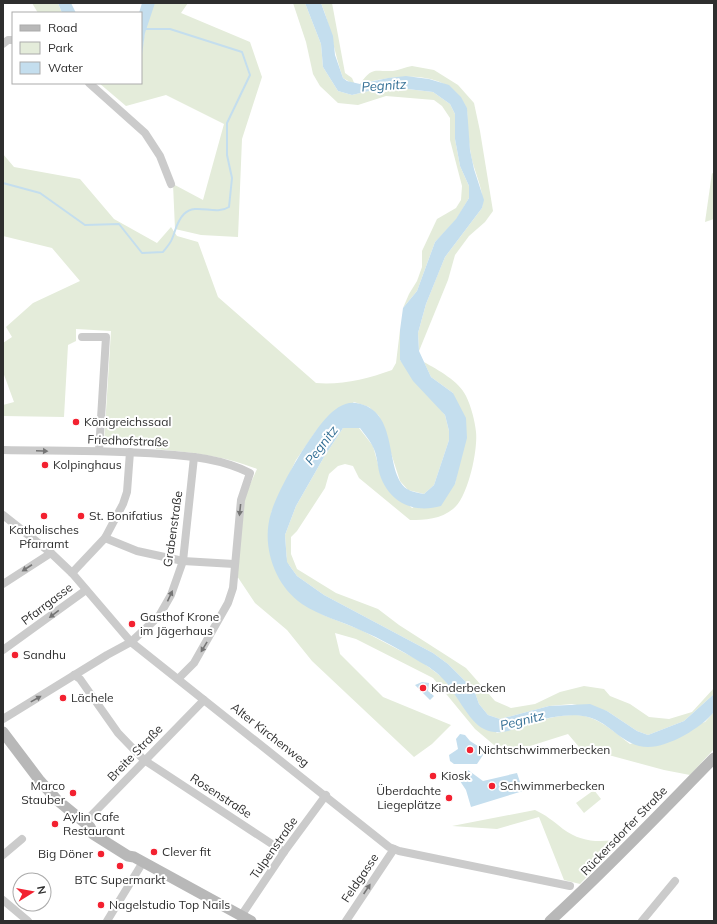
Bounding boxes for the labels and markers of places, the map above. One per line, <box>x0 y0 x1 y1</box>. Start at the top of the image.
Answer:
place label: Königreichssaal <box>84 414 171 429</box>
marker: Königreichssaal <box>71 417 81 427</box>
place label: Kolpinghaus <box>53 457 122 472</box>
marker: Kolpinghaus <box>40 460 50 470</box>
place label: St. Bonifatius <box>89 508 163 523</box>
marker: Katholisches Pfarramt <box>39 511 49 521</box>
marker: St. Bonifatius <box>76 511 86 521</box>
place label: Katholisches Pfarramt <box>9 522 79 551</box>
place label: Gasthof Krone im Jägerhaus <box>140 609 219 638</box>
marker: Gasthof Krone im Jägerhaus <box>127 619 137 629</box>
place label: Sandhu <box>23 647 66 662</box>
marker: Sandhu <box>10 650 20 660</box>
place label: Kinderbecken <box>431 680 506 695</box>
marker: Kinderbecken <box>418 683 428 693</box>
place label: Lächele <box>71 690 114 705</box>
marker: Lächele <box>58 693 68 703</box>
place label: Nichtschwimmerbecken <box>478 742 610 757</box>
marker: Nichtschwimmerbecken <box>465 745 475 755</box>
place label: Kiosk <box>441 768 471 783</box>
marker: Kiosk <box>428 771 438 781</box>
place label: Marco Stauber <box>21 778 66 807</box>
place label: Schwimmerbecken <box>500 778 605 793</box>
marker: Schwimmerbecken <box>487 781 497 791</box>
place label: Überdachte Liegeplätze <box>376 783 441 812</box>
marker: Marco Stauber <box>68 788 78 798</box>
marker: Überdachte Liegeplätze <box>444 793 454 803</box>
place label: Aylin Cafe Restaurant <box>63 809 125 838</box>
marker: Aylin Cafe Restaurant <box>50 819 60 829</box>
place label: Clever fit <box>162 844 211 859</box>
place label: Big Döner <box>38 846 94 861</box>
marker: Clever fit <box>149 847 159 857</box>
marker: Big Döner <box>96 849 106 859</box>
marker: BTC Supermarkt <box>115 861 125 871</box>
place label: BTC Supermarkt <box>75 872 165 887</box>
place label: Nagelstudio Top Nails <box>109 897 230 912</box>
marker: Nagelstudio Top Nails <box>96 900 106 910</box>

